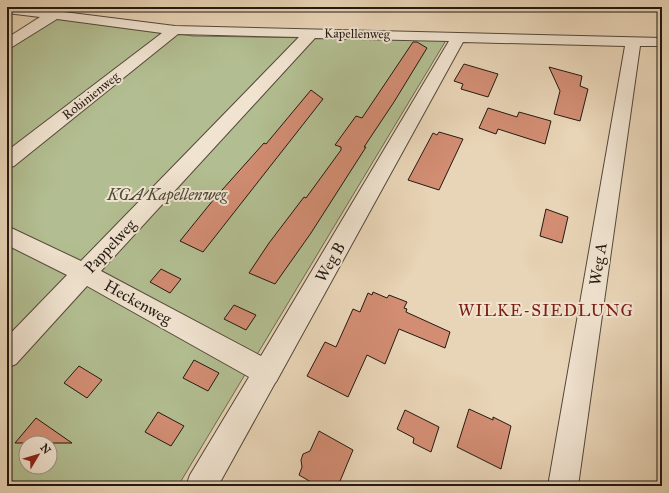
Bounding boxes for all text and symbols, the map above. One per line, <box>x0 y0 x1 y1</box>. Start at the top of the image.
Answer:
street label: Kapellenweg <box>324 25 391 43</box>
street label: Robinienweg <box>59 68 124 123</box>
park label: KGA Kapellenweg <box>106 185 228 205</box>
street label: Pappelweg <box>80 215 141 278</box>
street label: Weg B <box>311 239 350 286</box>
street label: Weg A <box>585 241 612 287</box>
street label: Heckenweg <box>101 276 175 329</box>
district label: WILKE-SIEDLUNG <box>458 300 634 321</box>
north arrow <box>18 435 58 475</box>
text: N <box>37 441 54 457</box>

